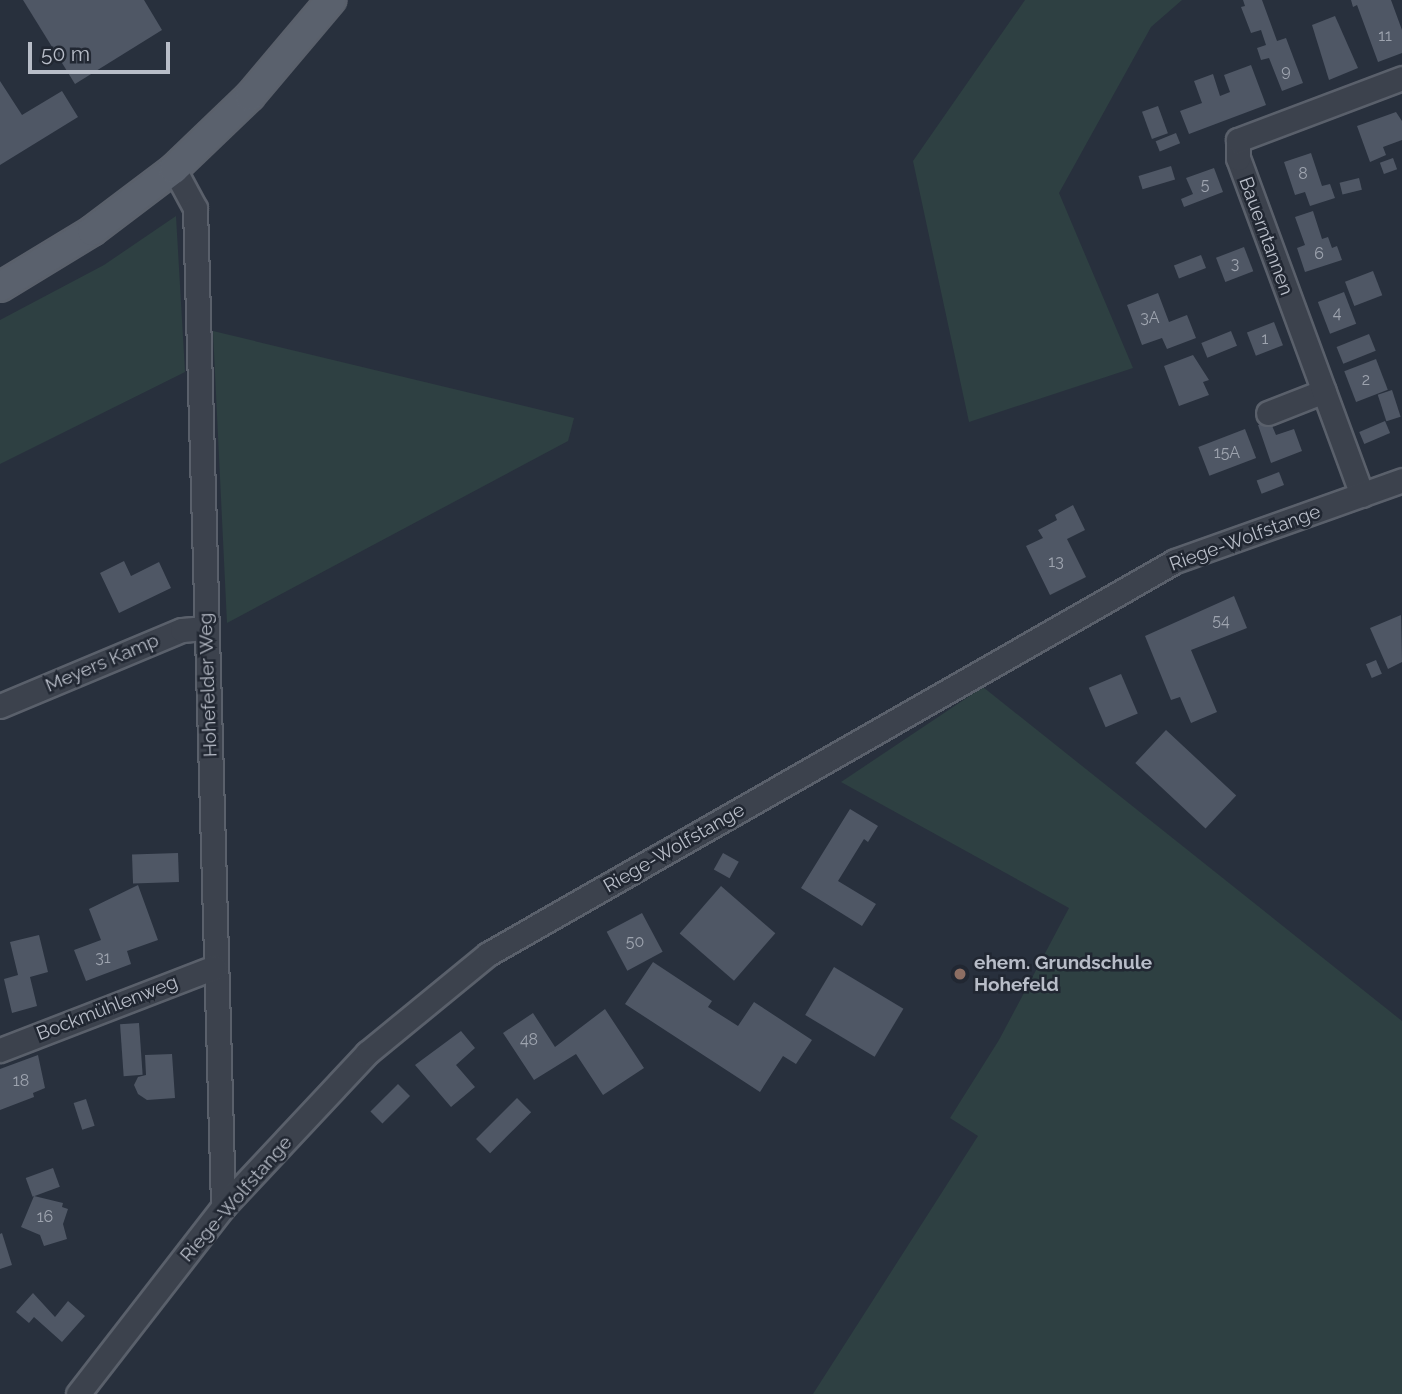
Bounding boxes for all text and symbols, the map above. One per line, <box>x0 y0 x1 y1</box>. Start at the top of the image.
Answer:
house number: 11 <box>1378 26 1392 46</box>
scale bar <box>32 28 173 72</box>
text: 50 m <box>41 41 90 66</box>
house number: 9 <box>1281 61 1291 81</box>
house number: 8 <box>1298 164 1308 184</box>
street label: Bauerntannen <box>1234 174 1298 298</box>
house number: 5 <box>1201 175 1209 195</box>
house number: 6 <box>1314 244 1324 264</box>
house number: 3 <box>1231 254 1239 274</box>
house number: 4 <box>1333 303 1341 323</box>
house number: 3A <box>1140 308 1160 328</box>
house number: 1 <box>1262 329 1268 349</box>
house number: 2 <box>1362 370 1370 390</box>
house number: 15A <box>1214 443 1240 463</box>
street label: Riege-Wolfstange <box>1166 500 1324 576</box>
house number: 13 <box>1048 552 1064 572</box>
house number: 54 <box>1212 611 1230 631</box>
street label: Hohefelder Weg <box>194 612 222 758</box>
street label: Meyers Kamp <box>42 629 162 697</box>
street label: Riege-Wolfstange <box>599 798 749 898</box>
house number: 50 <box>626 932 644 952</box>
house number: 31 <box>95 948 111 968</box>
place label: ehem. Grundschule Hohefeld <box>974 952 1152 996</box>
marker: ehem. Grundschule Hohefeld <box>952 966 968 982</box>
street label: Bockmühlenweg <box>33 971 181 1045</box>
house number: 48 <box>520 1030 538 1050</box>
house number: 18 <box>13 1071 29 1091</box>
street label: Riege-Wolfstange <box>175 1132 297 1266</box>
house number: 16 <box>37 1207 53 1227</box>

